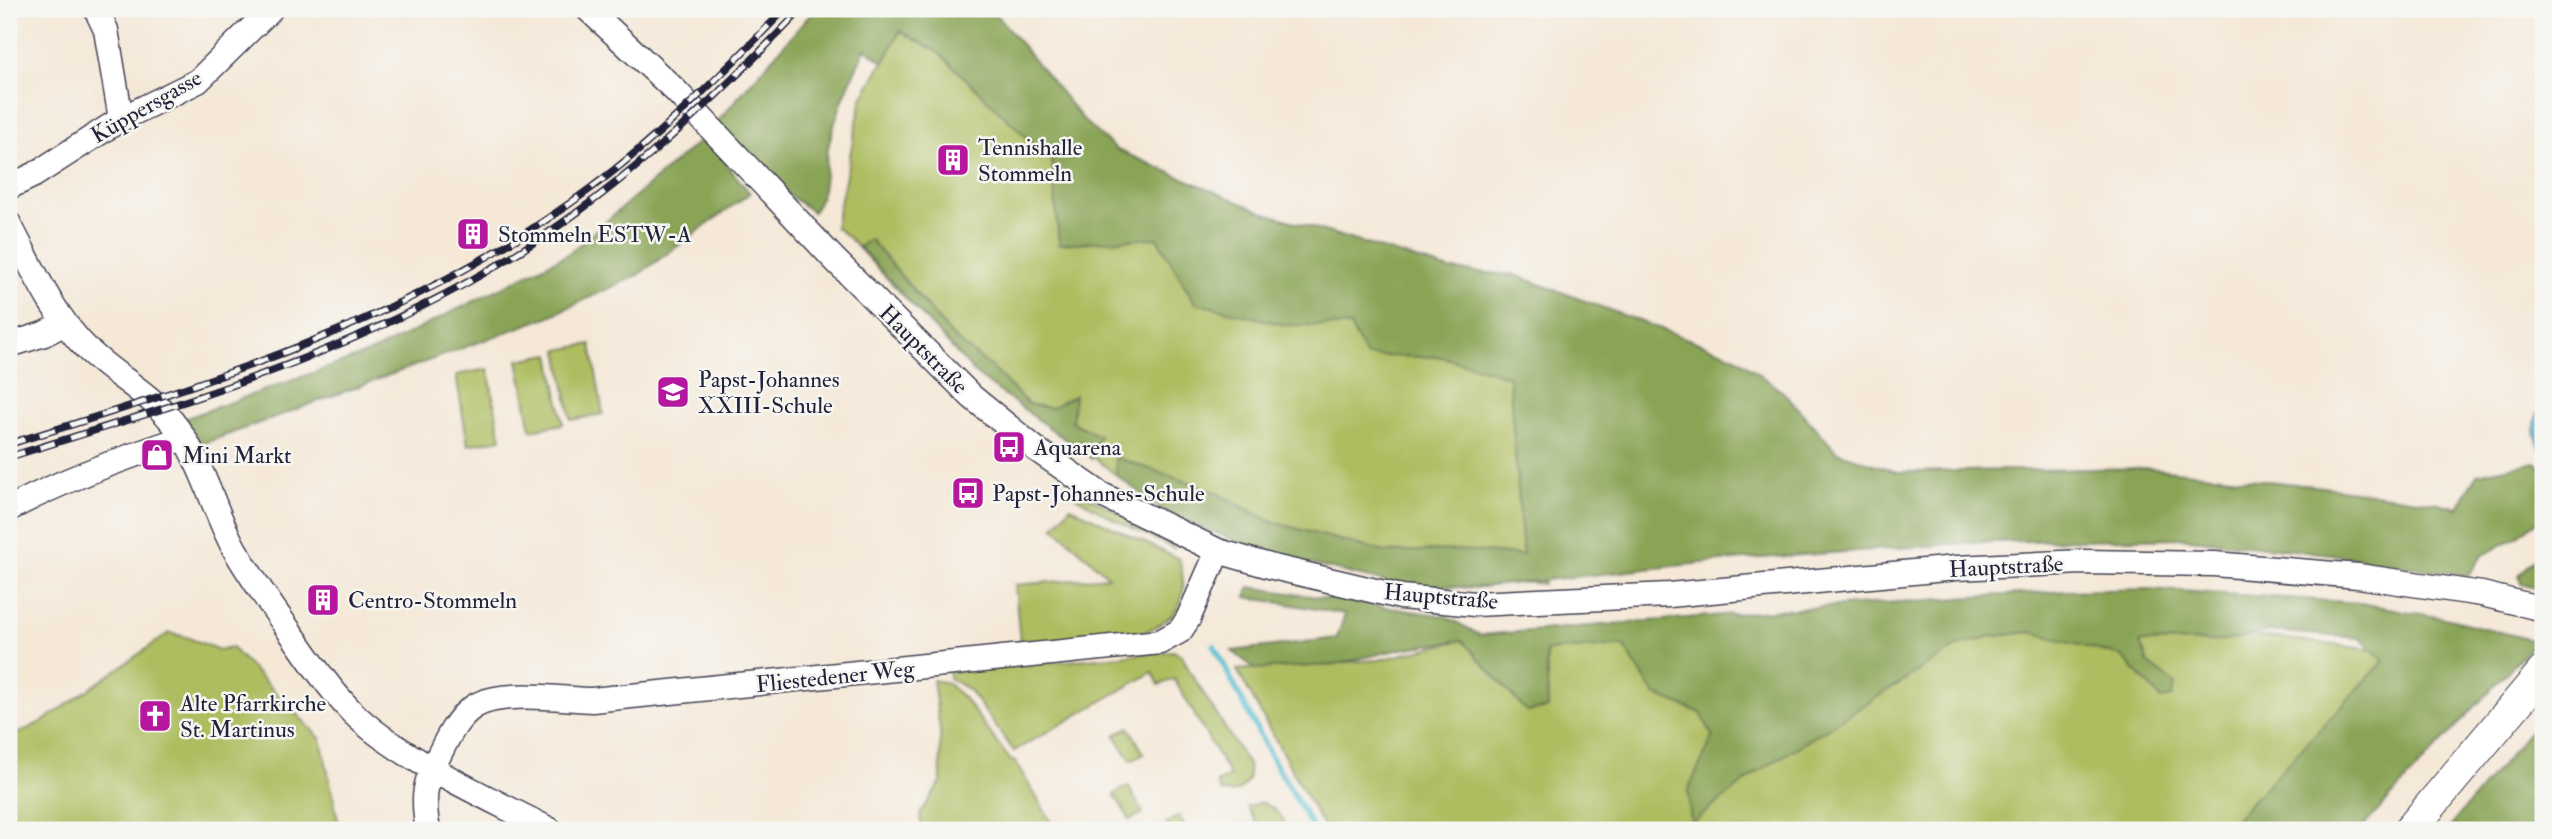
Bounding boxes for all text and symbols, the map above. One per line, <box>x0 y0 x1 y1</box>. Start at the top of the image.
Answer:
street label: Küppersgasse <box>86 63 208 151</box>
place label: Tennishalle Stommeln <box>978 133 1083 188</box>
building icon: Tennishalle Stommeln <box>934 141 972 179</box>
building icon: Stommeln ESTW-A <box>454 215 492 253</box>
place label: Stommeln ESTW-A <box>498 220 692 249</box>
street label: Hauptstraße <box>872 299 975 401</box>
place label: Papst-Johannes XXIII-Schule <box>698 365 840 420</box>
school or university icon: Papst-Johannes XXIII-Schule <box>654 373 692 411</box>
bus stop icon: Aquarena <box>990 428 1028 466</box>
place label: Aquarena <box>1033 433 1122 462</box>
shop icon: Mini Markt <box>138 436 176 474</box>
place label: Mini Markt <box>182 441 291 470</box>
bus stop icon: Papst-Johannes-Schule <box>949 474 987 512</box>
place label: Papst-Johannes-Schule <box>992 479 1205 509</box>
street label: Hauptstraße <box>1948 549 2064 585</box>
street label: Hauptstraße <box>1382 577 1500 617</box>
building icon: Centro-Stommeln <box>304 581 342 619</box>
place label: Centro-Stommeln <box>348 586 517 615</box>
street label: Fliestedener Weg <box>754 654 916 699</box>
place label: Alte Pfarrkirche St. Martinus <box>179 689 327 744</box>
church icon: Alte Pfarrkirche St. Martinus <box>136 697 174 735</box>

